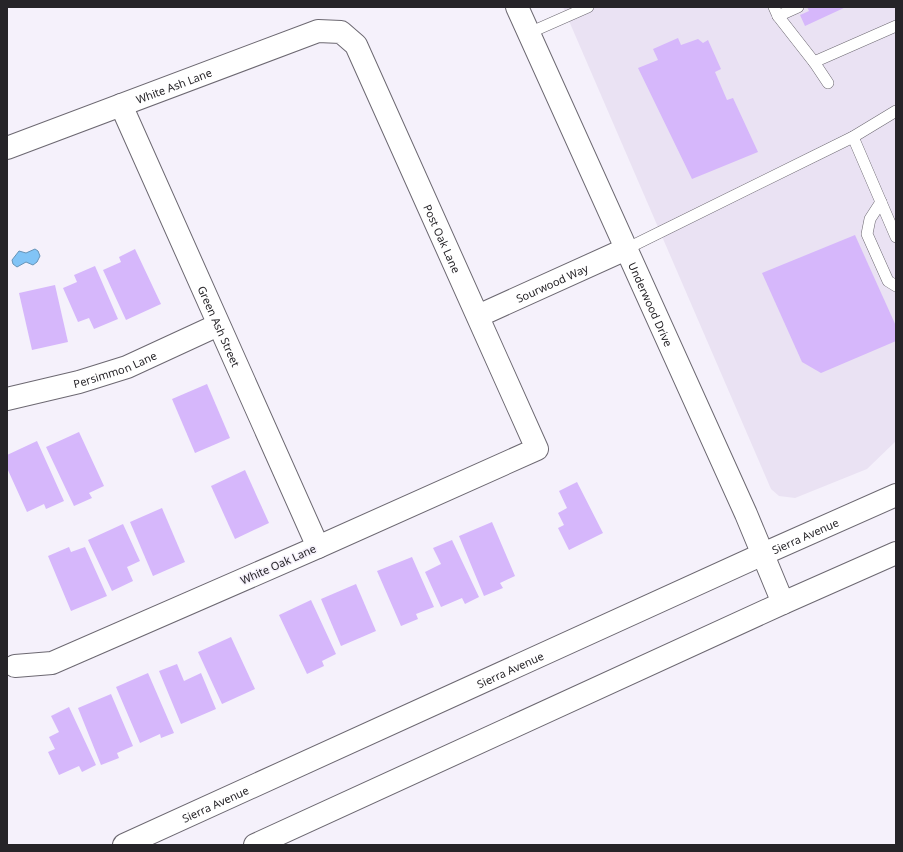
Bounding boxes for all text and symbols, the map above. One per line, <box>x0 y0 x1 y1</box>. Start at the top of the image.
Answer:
street label: White Ash Lane <box>134 64 214 106</box>
street label: Post Oak Lane <box>421 202 465 275</box>
street label: Underwood Drive <box>626 259 677 349</box>
street label: Sourwood Way <box>513 260 591 305</box>
street label: Green Ash Street <box>195 283 244 369</box>
street label: Persimmon Lane <box>72 347 159 391</box>
street label: Sierra Avenue <box>769 514 841 557</box>
street label: White Oak Lane <box>238 541 318 587</box>
street label: Sierra Avenue <box>474 648 546 691</box>
street label: Sierra Avenue <box>179 782 251 825</box>

